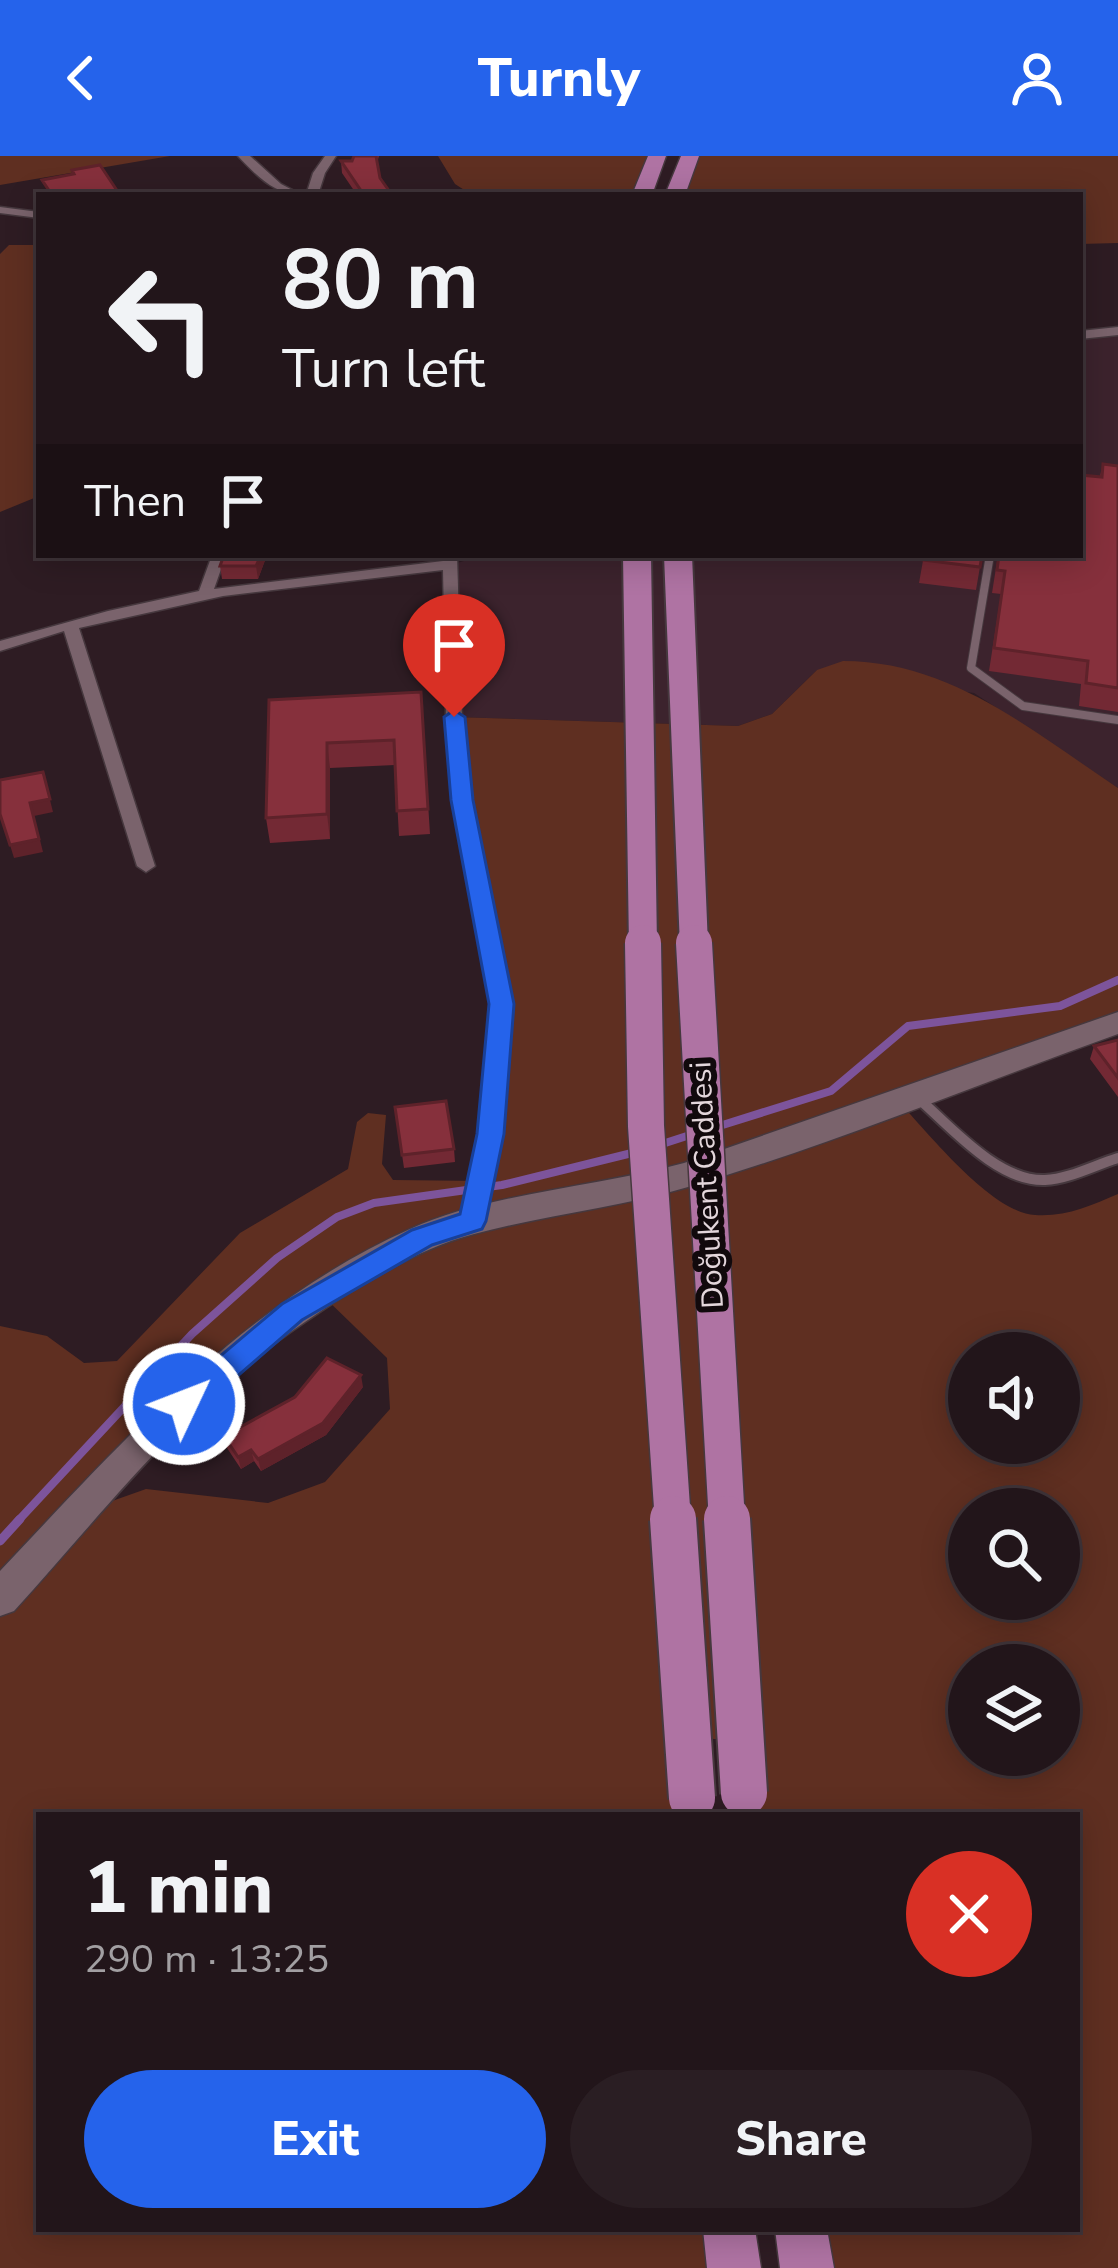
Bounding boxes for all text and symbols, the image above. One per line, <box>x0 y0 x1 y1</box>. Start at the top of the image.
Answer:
text: Turnly <box>478 41 640 115</box>
icon: back <box>48 45 114 111</box>
icon: person <box>1004 45 1070 111</box>
text: 80 m <box>282 223 479 338</box>
icon: left <box>84 240 240 396</box>
text: Turn left <box>282 332 485 406</box>
icon: arrive <box>210 468 276 534</box>
text: Then <box>84 471 186 532</box>
pin <box>403 594 505 717</box>
icon: arrive <box>421 612 487 678</box>
street label: Doğukent Caddesi <box>680 1061 734 1309</box>
map controls <box>948 1332 1080 1776</box>
button: sound <box>948 1332 1080 1464</box>
position arrow <box>121 1341 247 1467</box>
button: search <box>948 1488 1080 1620</box>
button: layers <box>948 1644 1080 1776</box>
text: 1 min <box>84 1839 273 1937</box>
button: close <box>906 1851 1032 1977</box>
text: 290 m · 13:25 <box>84 1933 329 1986</box>
button: Exit <box>84 2070 546 2208</box>
button: Share <box>570 2070 1032 2208</box>

